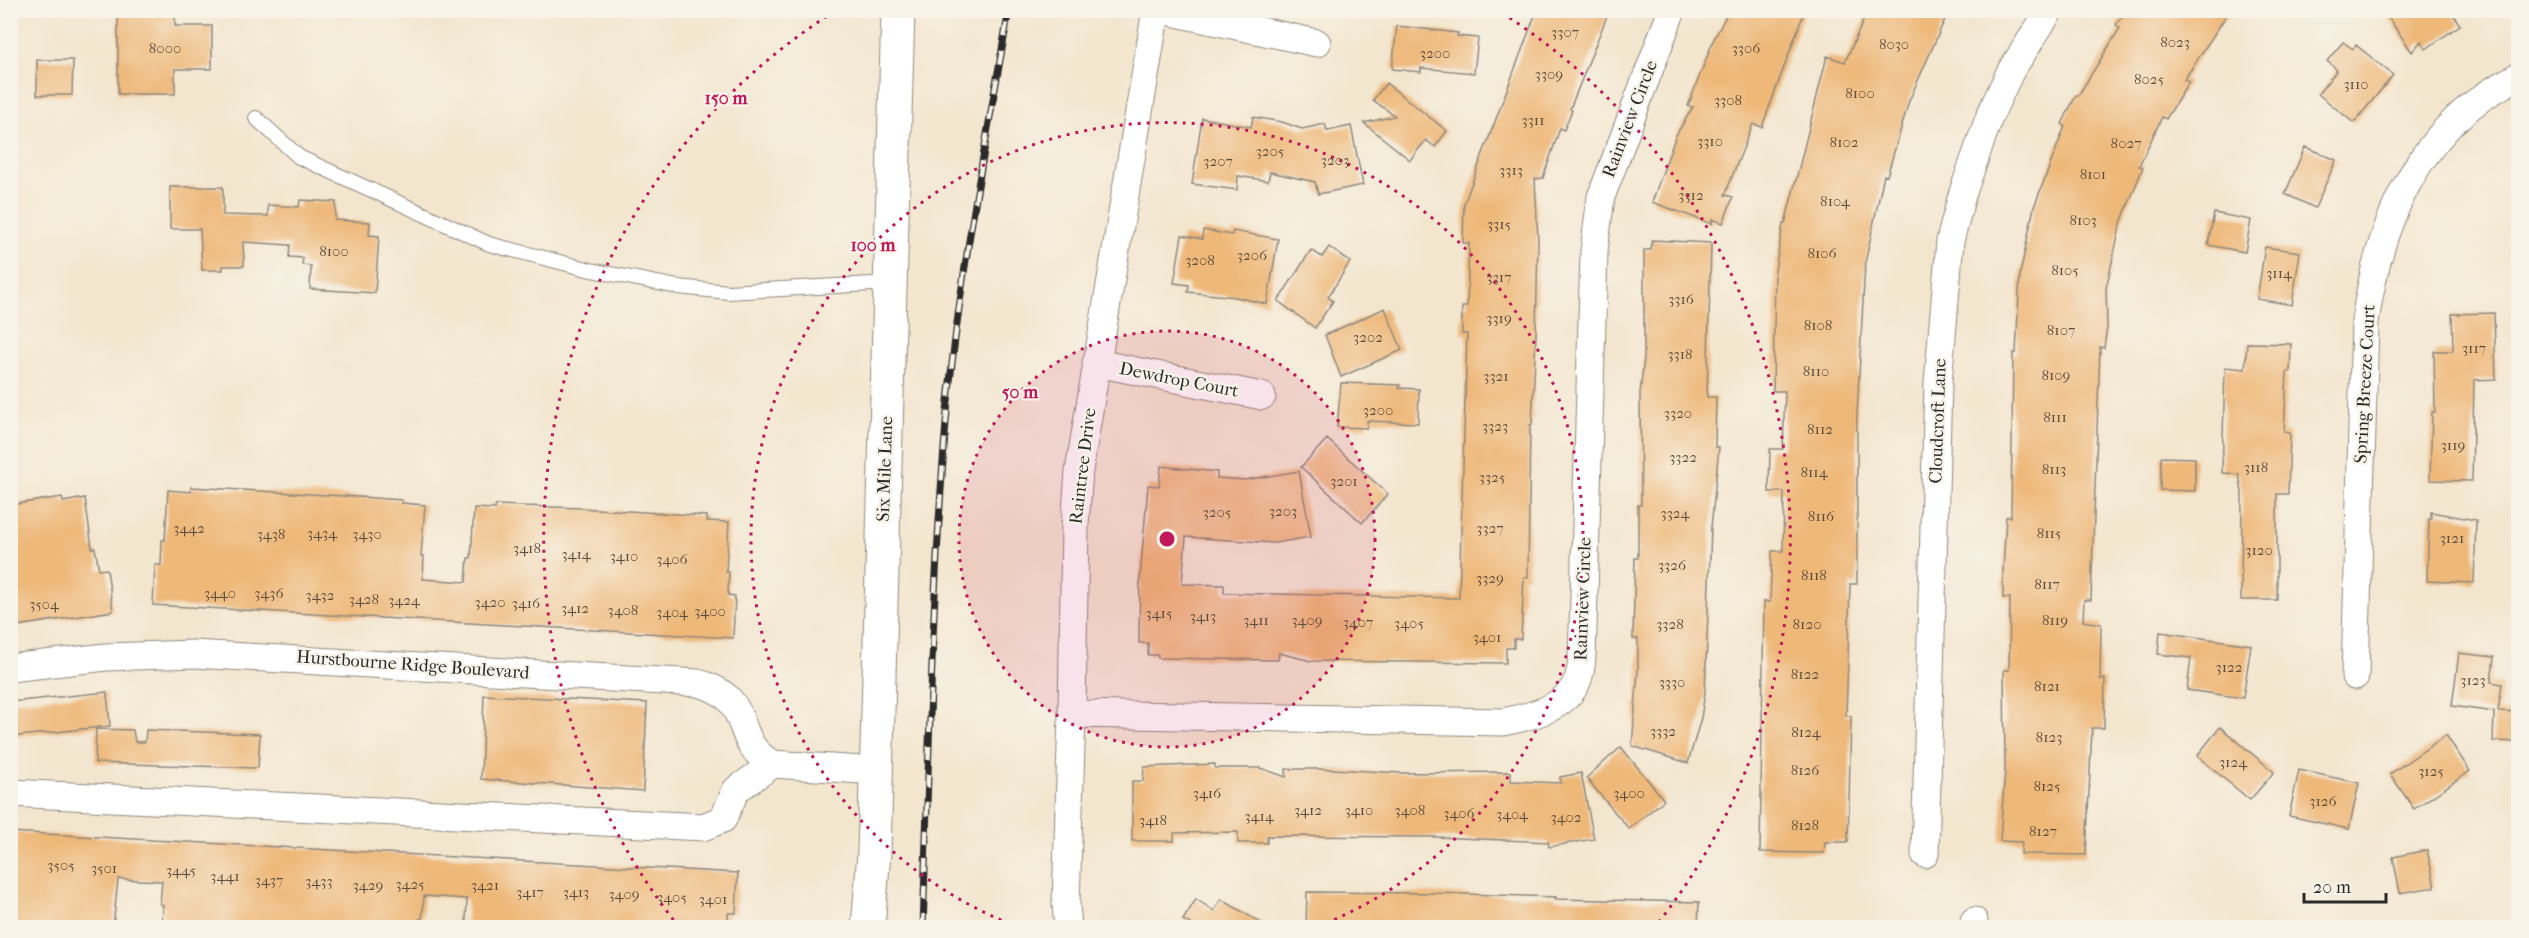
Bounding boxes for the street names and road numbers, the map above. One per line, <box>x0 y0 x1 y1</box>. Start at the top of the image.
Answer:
street label: Rainview Circle <box>1598 57 1662 181</box>
street label: Spring Breeze Court <box>2350 303 2380 464</box>
street label: Dewdrop Court <box>1118 358 1241 402</box>
street label: Cloudcroft Lane <box>1925 358 1951 484</box>
street label: Raintree Drive <box>1065 407 1101 525</box>
street label: Six Mile Lane <box>873 416 897 522</box>
street label: Rainview Circle <box>1570 537 1596 661</box>
street label: Hurstbourne Ridge Boulevard <box>296 646 530 684</box>

